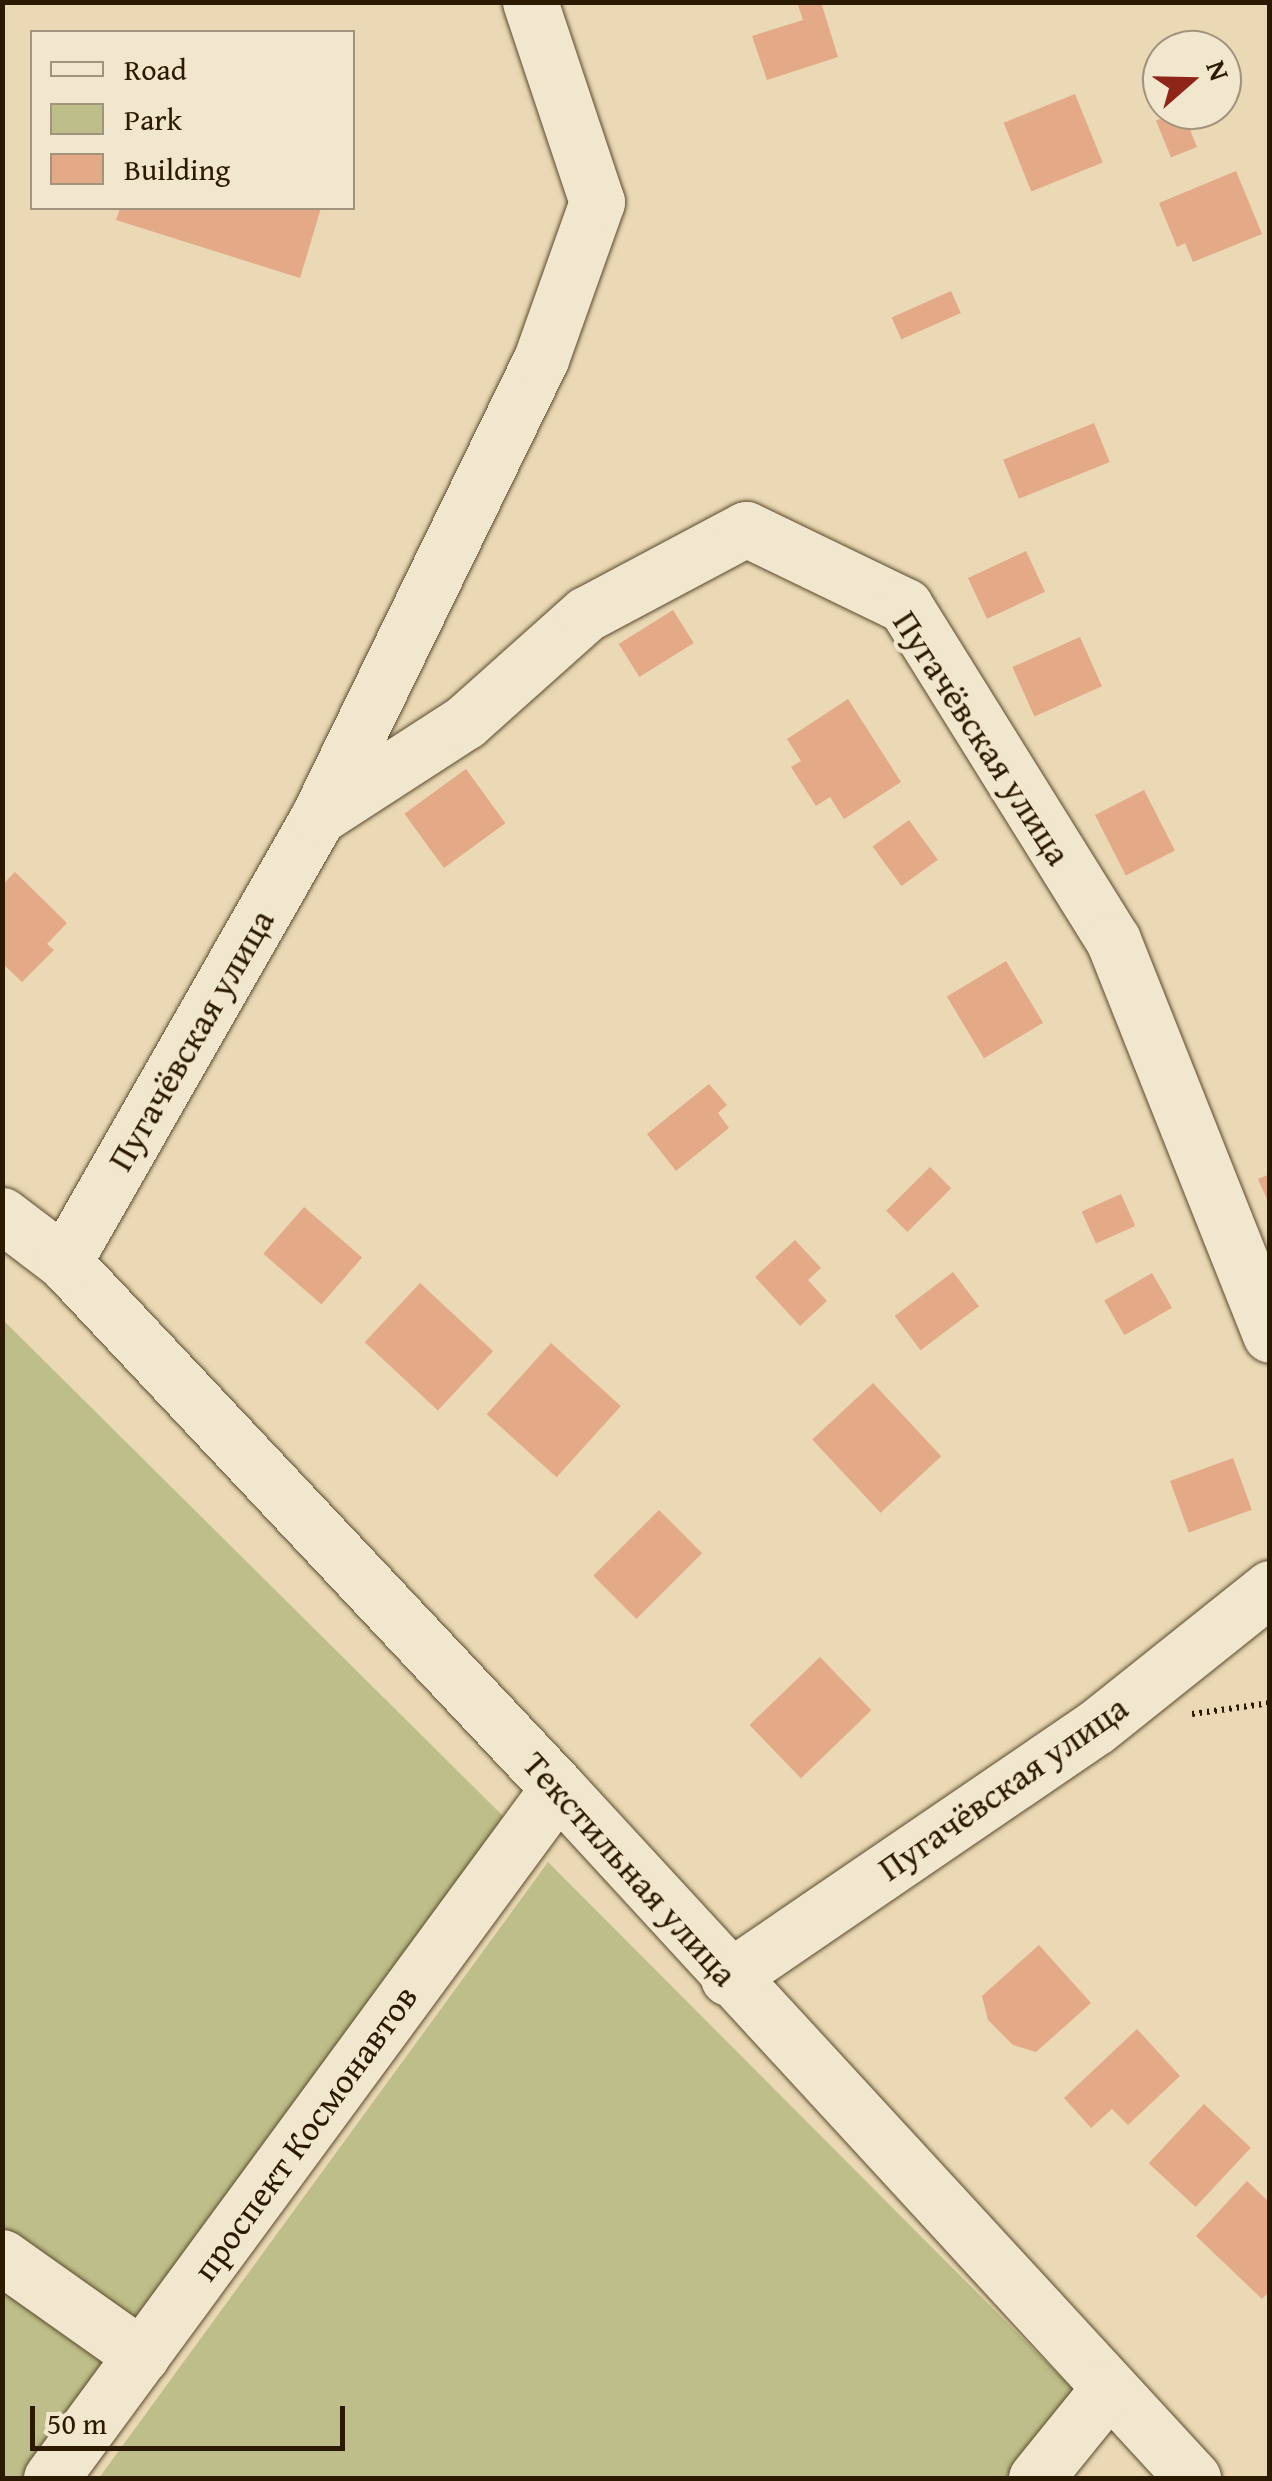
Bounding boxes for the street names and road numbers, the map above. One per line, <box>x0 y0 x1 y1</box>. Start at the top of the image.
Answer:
street label: Пугачёвская улица <box>884 603 1080 873</box>
street label: Пугачёвская улица <box>99 902 283 1178</box>
street label: Пугачёвская улица <box>870 1686 1136 1890</box>
street label: Текстильная улица <box>514 1743 746 1995</box>
street label: проспект Космонавтов <box>184 1977 426 2289</box>

